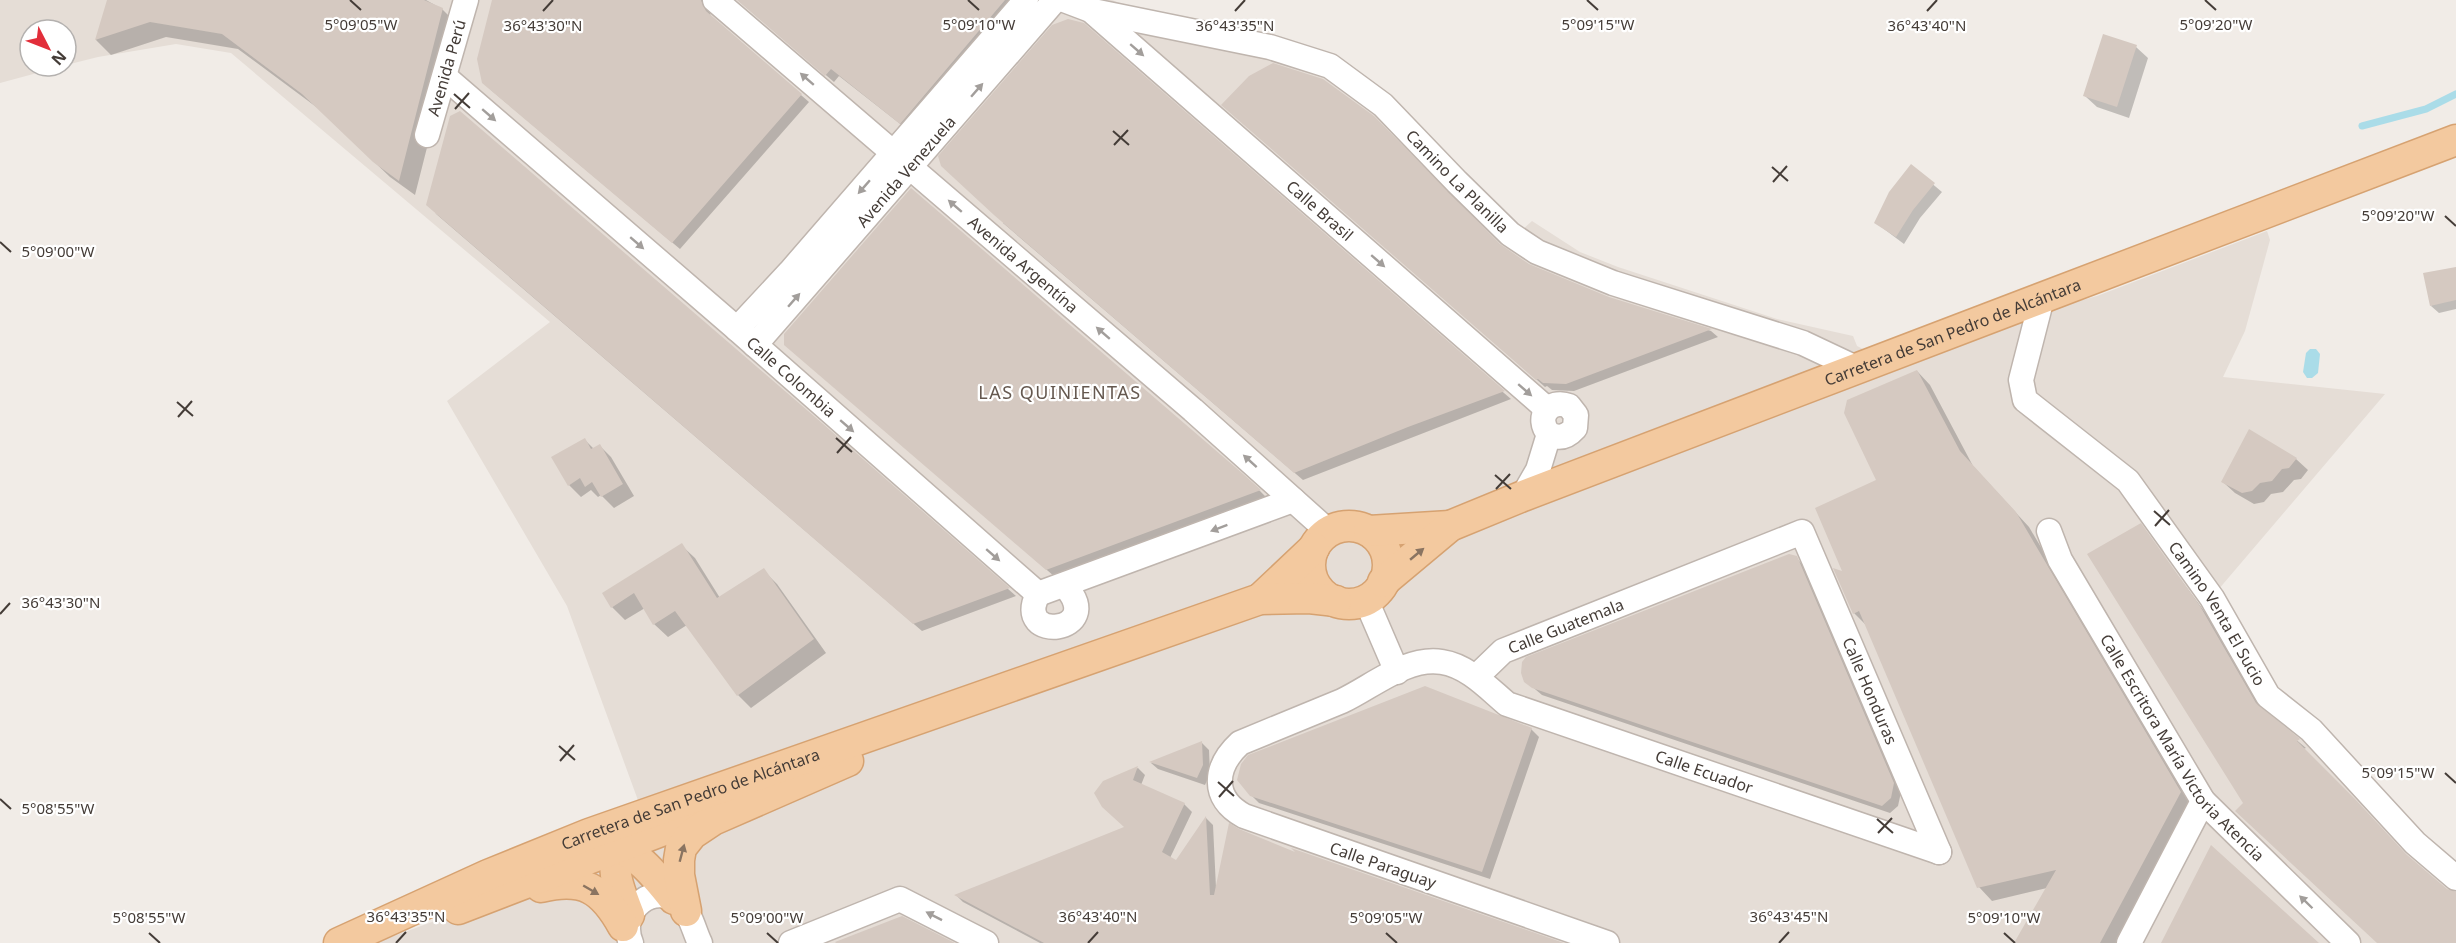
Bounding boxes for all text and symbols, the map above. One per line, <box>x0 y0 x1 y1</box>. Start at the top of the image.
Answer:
text: 5°09'05"W <box>324 14 398 34</box>
text: 5°09'10"W <box>942 14 1016 34</box>
text: 5°09'15"W <box>1561 14 1635 34</box>
text: 5°09'20"W <box>2179 14 2253 34</box>
text: 36°43'30"N <box>504 15 582 35</box>
text: 36°43'35"N <box>1196 15 1274 35</box>
text: 36°43'40"N <box>1888 15 1966 35</box>
street label: Avenida Perú <box>422 17 471 119</box>
north arrow <box>18 18 78 78</box>
one-way arrow <box>1129 43 1144 56</box>
text: N <box>47 46 72 70</box>
one-way arrow <box>800 73 815 86</box>
one-way arrow <box>970 83 983 98</box>
one-way arrow <box>481 109 497 122</box>
street label: Avenida Venezuela <box>851 111 961 232</box>
street label: Camino La Planilla <box>1401 125 1514 238</box>
street label: Calle Brasil <box>1282 175 1358 246</box>
one-way arrow <box>858 179 871 194</box>
one-way arrow <box>948 200 963 213</box>
text: 5°09'20"W <box>2361 205 2435 225</box>
street label: Avenida Argentína <box>963 211 1083 318</box>
one-way arrow <box>629 236 645 249</box>
text: 5°09'00"W <box>21 241 95 261</box>
one-way arrow <box>1371 254 1386 268</box>
street label: Carretera de San Pedro de Alcántara <box>1821 273 2084 391</box>
one-way arrow <box>787 293 800 308</box>
one-way arrow <box>1096 327 1111 340</box>
street label: Calle Colombia <box>742 331 841 422</box>
district label: LAS QUINIENTAS <box>978 380 1142 404</box>
one-way arrow <box>1517 383 1533 396</box>
one-way arrow <box>839 419 854 432</box>
one-way arrow <box>1242 454 1257 468</box>
one-way arrow <box>1210 524 1228 533</box>
street label: Camino Venta El Sucio <box>2164 537 2271 690</box>
one-way arrow <box>986 548 1001 562</box>
one-way arrow <box>1409 548 1424 561</box>
text: 36°43'30"N <box>22 592 100 612</box>
street label: Calle Guatemala <box>1505 593 1627 659</box>
street label: Calle Escritora María Victoria Atencia <box>2095 630 2269 866</box>
street label: Calle Honduras <box>1837 634 1903 748</box>
street label: Carretera de San Pedro de Alcántara <box>558 743 823 855</box>
street label: Calle Ecuador <box>1652 745 1756 799</box>
text: 5°09'15"W <box>2361 762 2435 782</box>
text: 5°08'55"W <box>21 798 95 818</box>
street label: Calle Paraguay <box>1327 836 1440 894</box>
one-way arrow <box>678 844 687 862</box>
one-way arrow <box>583 885 600 895</box>
one-way arrow <box>2298 895 2313 909</box>
text: 36°43'35"N <box>367 906 445 926</box>
text: 36°43'40"N <box>1059 906 1137 926</box>
text: 36°43'45"N <box>1750 906 1828 926</box>
text: 5°08'55"W <box>112 907 186 927</box>
text: 5°09'00"W <box>730 907 804 927</box>
text: 5°09'05"W <box>1349 907 1423 927</box>
text: 5°09'10"W <box>1967 907 2041 927</box>
one-way arrow <box>925 911 942 921</box>

